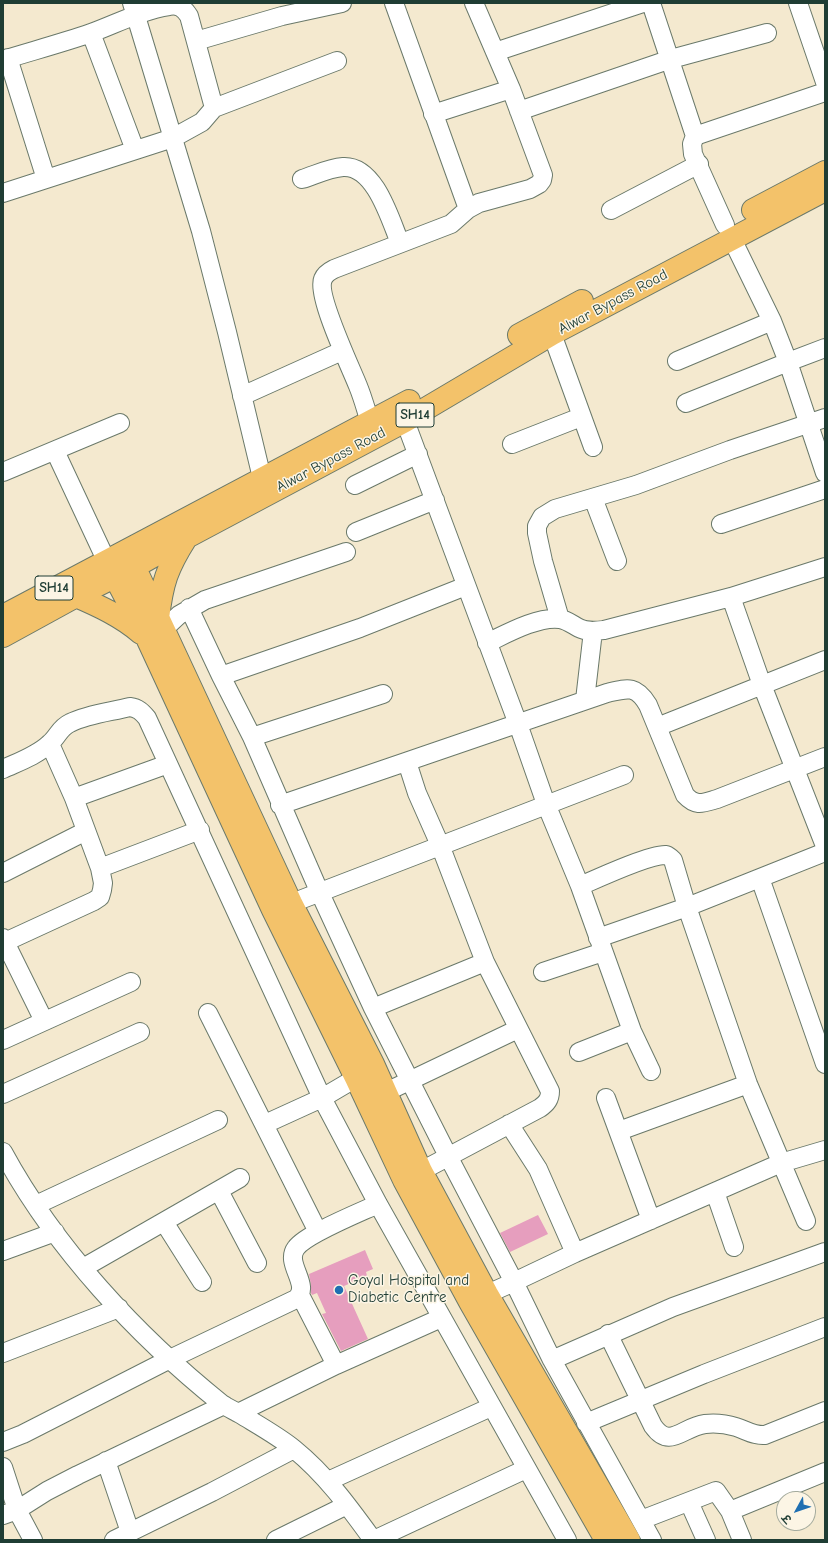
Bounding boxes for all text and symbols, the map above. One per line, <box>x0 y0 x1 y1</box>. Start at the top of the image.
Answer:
street label: Alwar Bypass Road <box>555 266 671 338</box>
road number: SH14 <box>396 403 434 427</box>
street label: Alwar Bypass Road <box>273 424 389 496</box>
road number: SH14 <box>35 576 73 600</box>
place label: Goyal Hospital and Diabetic Centre <box>348 1272 469 1307</box>
marker: Goyal Hospital and Diabetic Centre <box>333 1284 345 1296</box>
north arrow <box>776 1491 816 1531</box>
text: उ <box>780 1511 795 1525</box>

